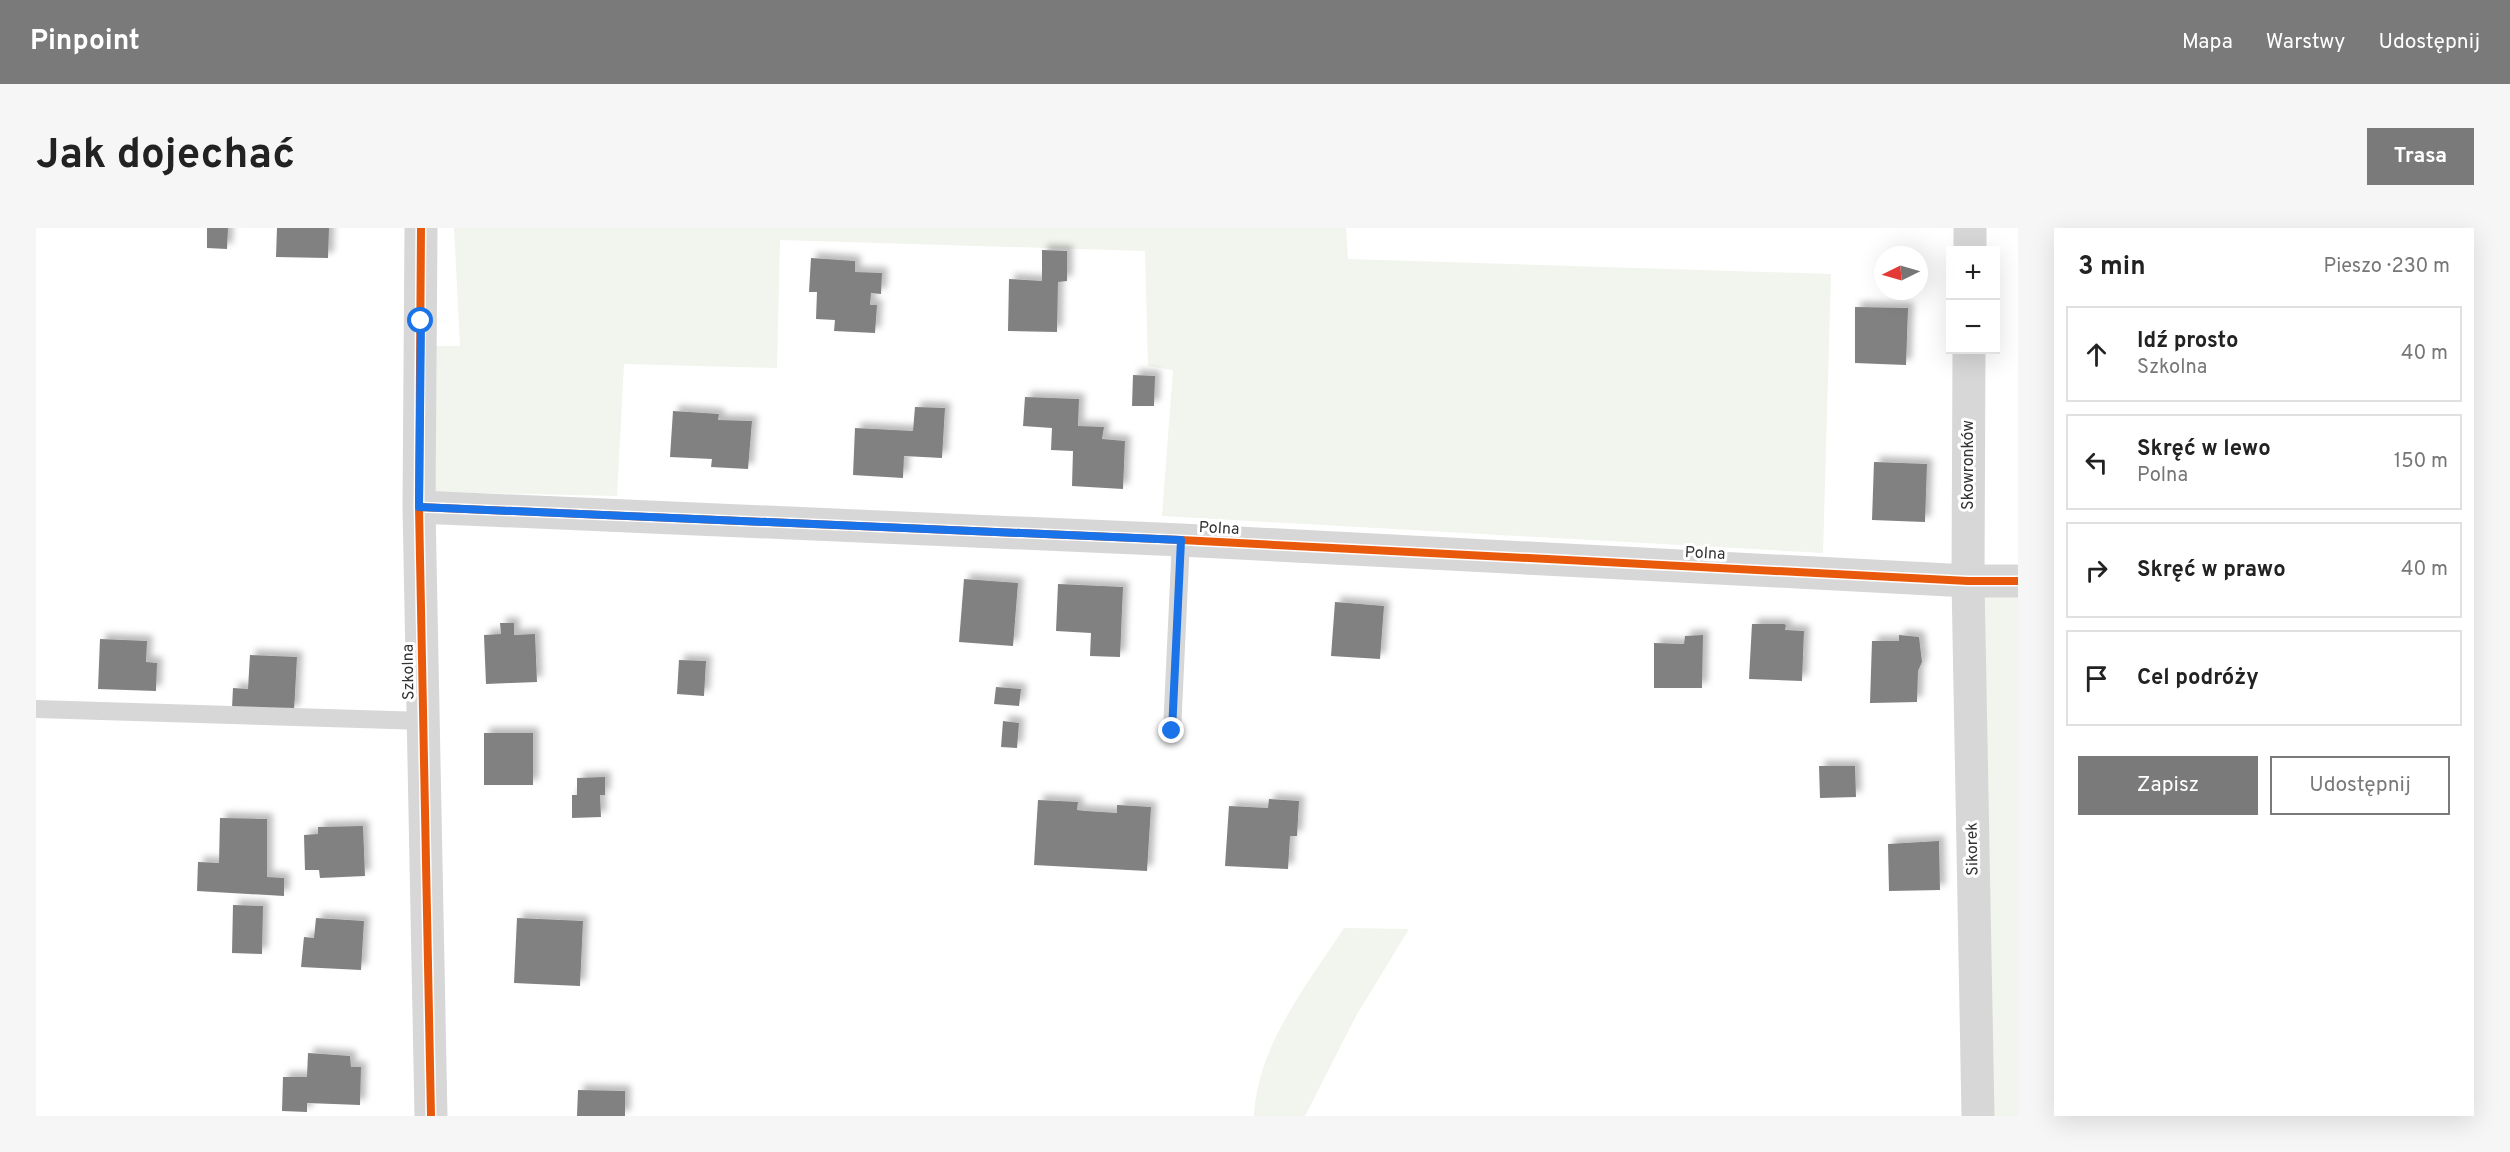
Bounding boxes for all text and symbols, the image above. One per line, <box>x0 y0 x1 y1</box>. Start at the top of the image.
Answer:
text: Pinpoint <box>30 24 140 60</box>
text: Mapa <box>2182 29 2233 56</box>
text: Warstwy <box>2266 29 2345 56</box>
text: Udostępnij <box>2378 29 2480 56</box>
button: Trasa <box>2367 128 2474 185</box>
text: Jak dojechać <box>36 130 295 183</box>
north arrow <box>1874 246 1928 300</box>
map controls <box>1946 246 2000 354</box>
button: + <box>1946 246 2000 300</box>
text: 3 min <box>2078 251 2146 284</box>
text: Pieszo · 230 m <box>2324 254 2450 280</box>
button: − <box>1946 300 2000 354</box>
route start <box>407 307 433 333</box>
text: Idź prosto <box>2137 328 2239 355</box>
icon: ahead <box>2080 338 2113 371</box>
text: 40 m <box>2401 341 2448 367</box>
text: Szkolna <box>2137 355 2207 381</box>
street label: Skowronków <box>1959 420 1979 510</box>
text: Skręć w lewo <box>2137 436 2271 463</box>
icon: left <box>2080 446 2113 479</box>
text: 150 m <box>2394 449 2448 475</box>
text: Polna <box>2137 463 2188 489</box>
street label: Polna <box>1198 518 1240 540</box>
street label: Polna <box>1684 543 1726 565</box>
icon: right <box>2080 554 2113 587</box>
text: Skręć w prawo <box>2137 557 2286 584</box>
text: 40 m <box>2401 557 2448 583</box>
street label: Szkolna <box>399 644 419 700</box>
icon: arrive <box>2080 662 2113 695</box>
text: Cel podróży <box>2137 665 2259 692</box>
route end <box>1158 717 1184 743</box>
button: Zapisz <box>2078 756 2258 815</box>
button: Udostępnij <box>2270 756 2450 815</box>
street label: Sikorek <box>1963 822 1983 876</box>

